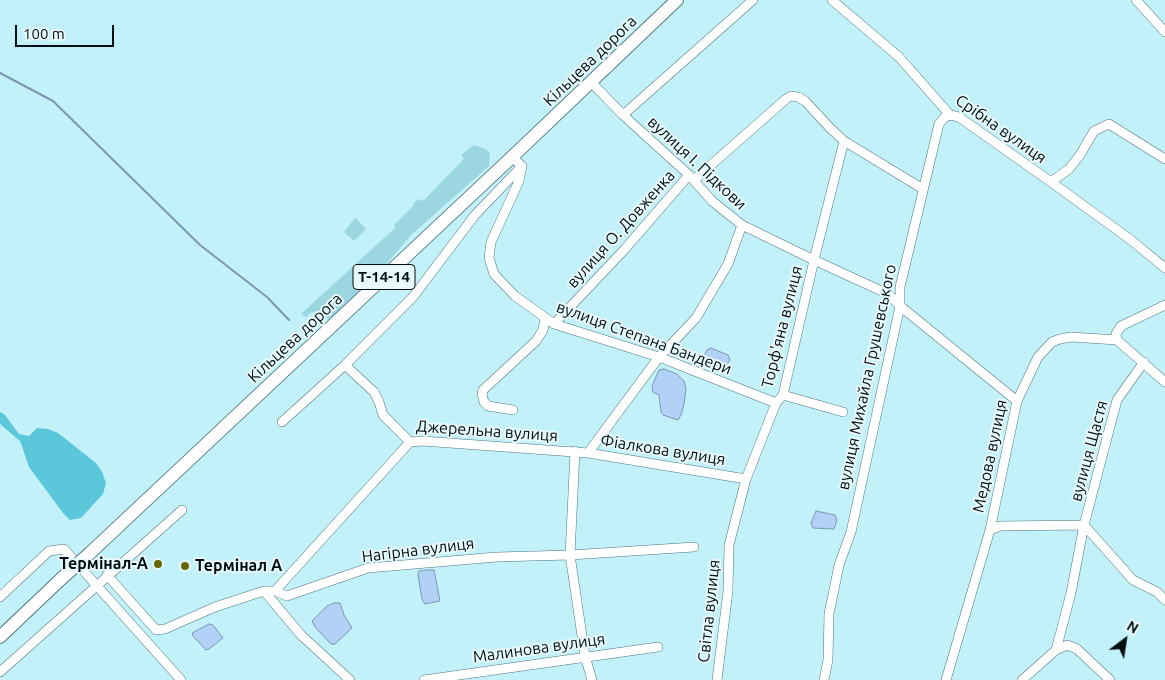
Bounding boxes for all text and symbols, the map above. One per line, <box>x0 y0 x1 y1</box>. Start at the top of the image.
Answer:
street label: Кільцева дорога <box>539 12 641 110</box>
scale bar <box>18 15 116 47</box>
text: 100 m <box>23 25 65 42</box>
street label: Срібна вулиця <box>952 91 1050 167</box>
street label: вулиця І. Підкови <box>644 112 750 214</box>
street label: вулиця О. Довженка <box>563 166 679 292</box>
street label: вулиця Михайла Грушевського <box>834 262 900 492</box>
road number: Т-14-14 <box>353 264 415 290</box>
street label: Торф'яна вулиця <box>758 264 806 390</box>
street label: Кільцева дорога <box>244 289 346 387</box>
street label: вулиця Степана Бандери <box>554 297 734 379</box>
street label: Медова вулиця <box>969 398 1011 514</box>
street label: вулиця Щастя <box>1066 398 1112 504</box>
street label: Джерельна вулиця <box>415 416 559 446</box>
street label: Фіалкова вулиця <box>599 431 727 469</box>
street label: Нагірна вулиця <box>361 534 475 566</box>
place label: Термінал-А <box>59 554 148 574</box>
place label: Термінал А <box>195 556 282 576</box>
marker: Термінал-А <box>152 558 164 570</box>
street label: Світла вулиця <box>694 559 724 663</box>
marker: Термінал А <box>179 560 191 572</box>
north arrow <box>1100 615 1150 665</box>
text: N <box>1124 618 1141 637</box>
street label: Малинова вулиця <box>472 629 606 667</box>

